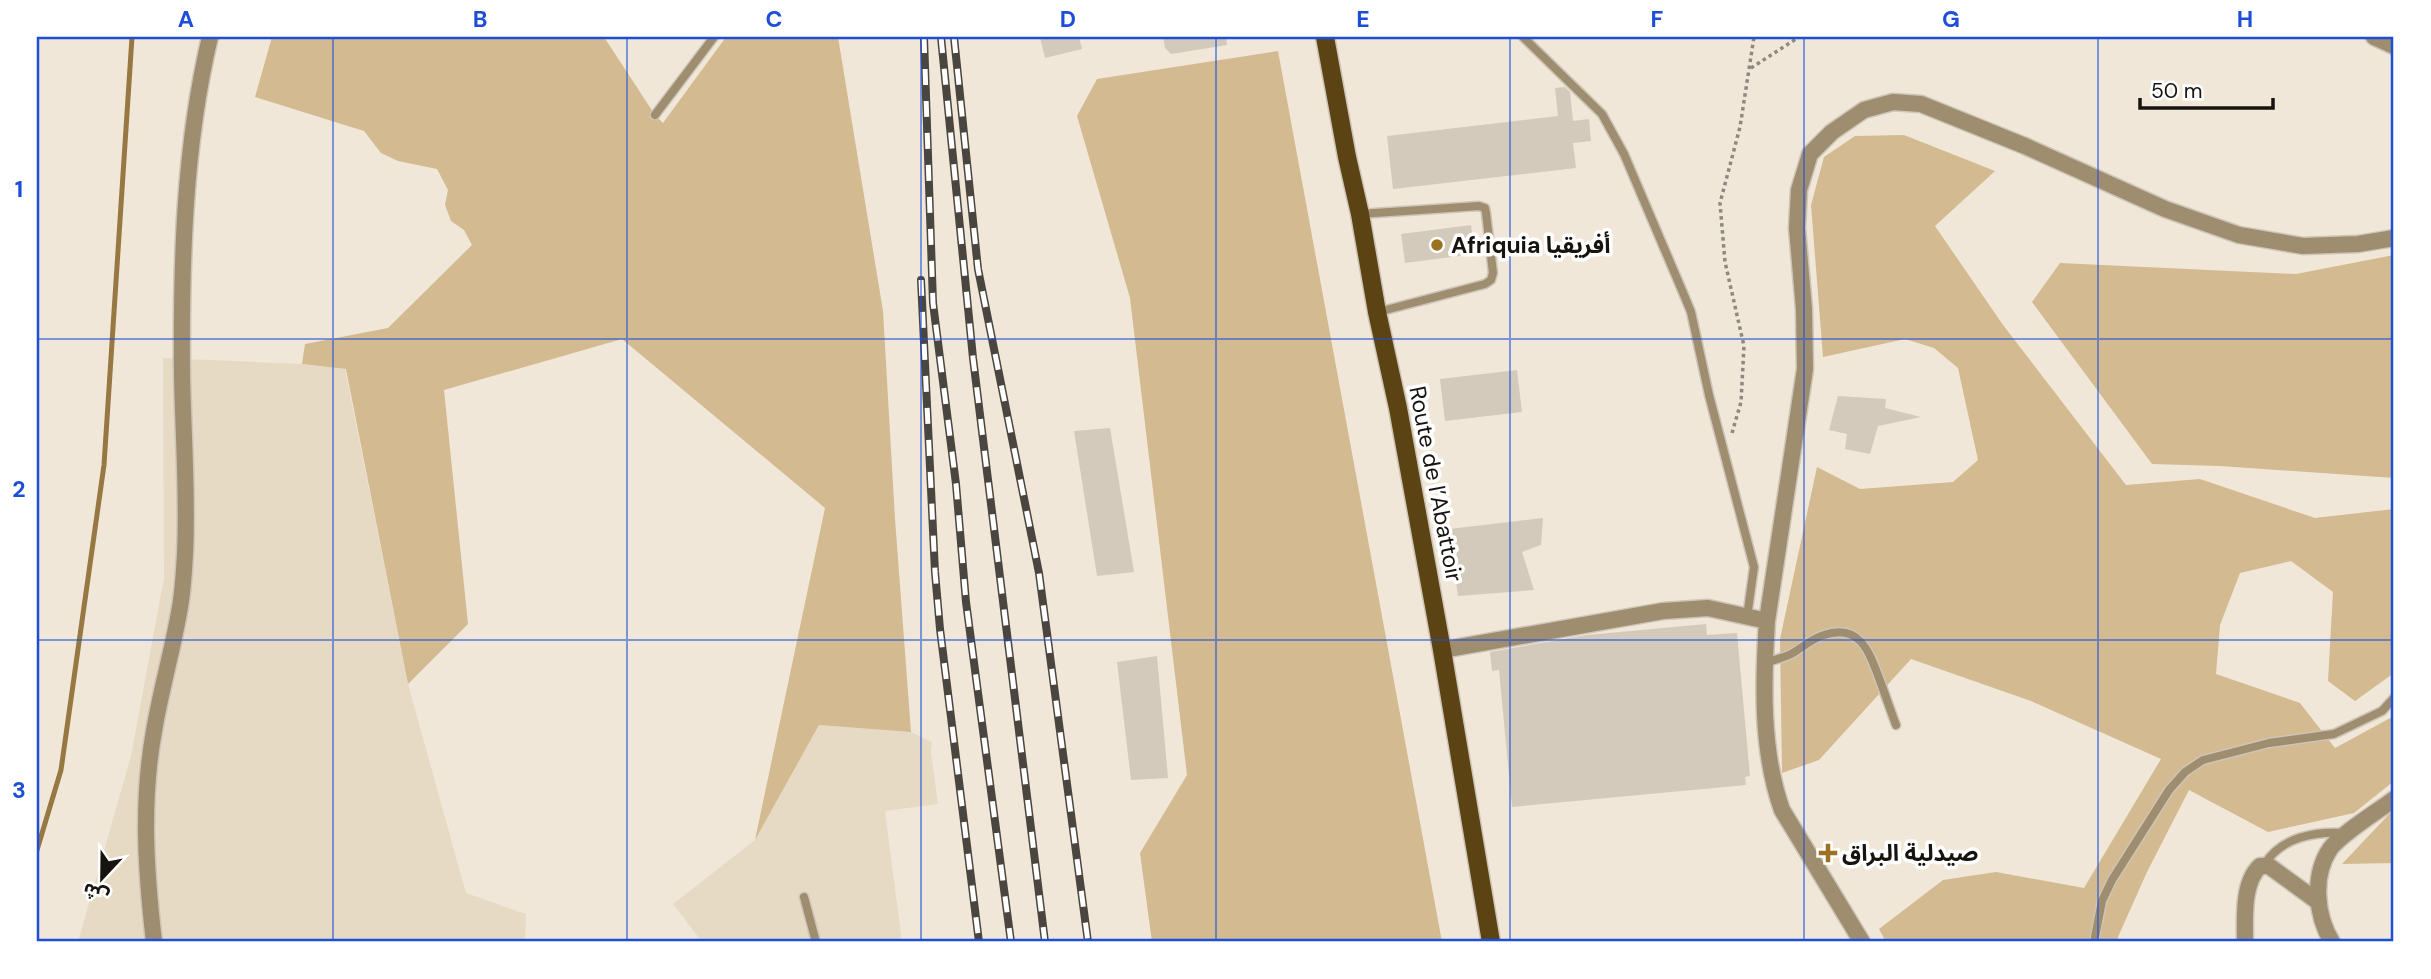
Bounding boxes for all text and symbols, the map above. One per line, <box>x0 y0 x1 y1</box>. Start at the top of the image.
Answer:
text: A <box>178 4 194 34</box>
text: B <box>473 4 487 34</box>
text: C <box>766 4 782 34</box>
text: D <box>1060 4 1076 34</box>
text: E <box>1356 4 1370 34</box>
text: F <box>1651 4 1664 34</box>
text: G <box>1942 4 1960 34</box>
text: H <box>2237 4 2253 34</box>
scale bar <box>2140 66 2274 110</box>
text: 50 m <box>2151 77 2202 105</box>
text: 1 <box>15 174 23 204</box>
place label: Afriquia أفريقيا <box>1451 230 1610 260</box>
marker: Afriquia أفريقيا <box>1429 237 1445 253</box>
street label: Route de l’Abattoir <box>1402 384 1470 584</box>
text: 2 <box>12 474 26 504</box>
text: 3 <box>12 775 26 805</box>
place label: صيدلية البراق <box>1842 838 1979 868</box>
north arrow <box>66 842 136 912</box>
marker: صيدلية البراق <box>1820 845 1836 861</box>
text: ش <box>79 877 113 910</box>

